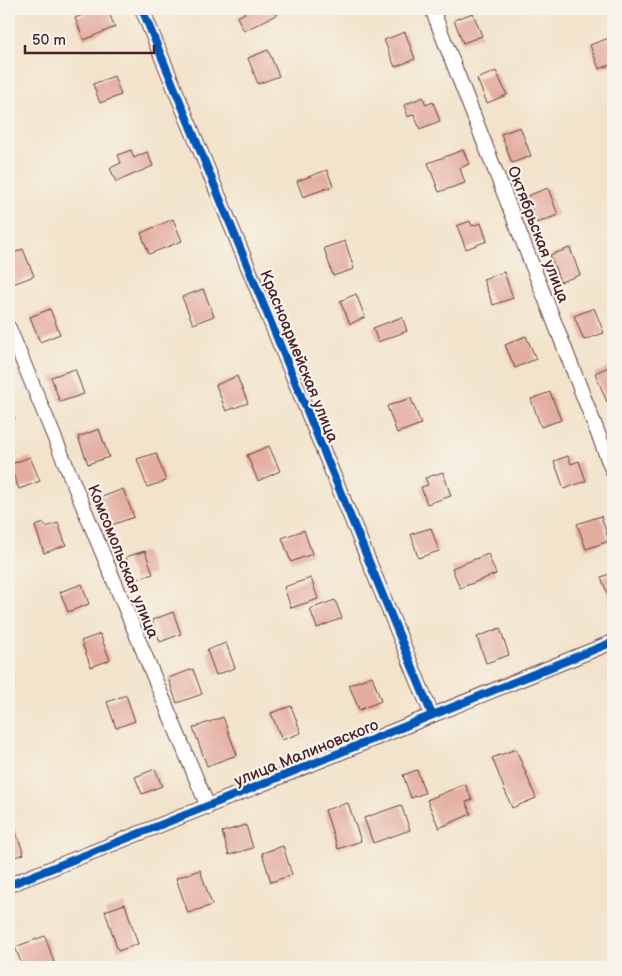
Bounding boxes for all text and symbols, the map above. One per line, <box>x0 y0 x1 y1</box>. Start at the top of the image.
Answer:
scale bar <box>25 22 154 54</box>
text: 50 m <box>32 31 66 50</box>
street label: Октябрьская улица <box>503 163 573 306</box>
street label: Красноармейская улица <box>255 268 342 446</box>
street label: Комсомольская улица <box>83 482 162 642</box>
street label: улица Малиновского <box>232 716 381 791</box>

